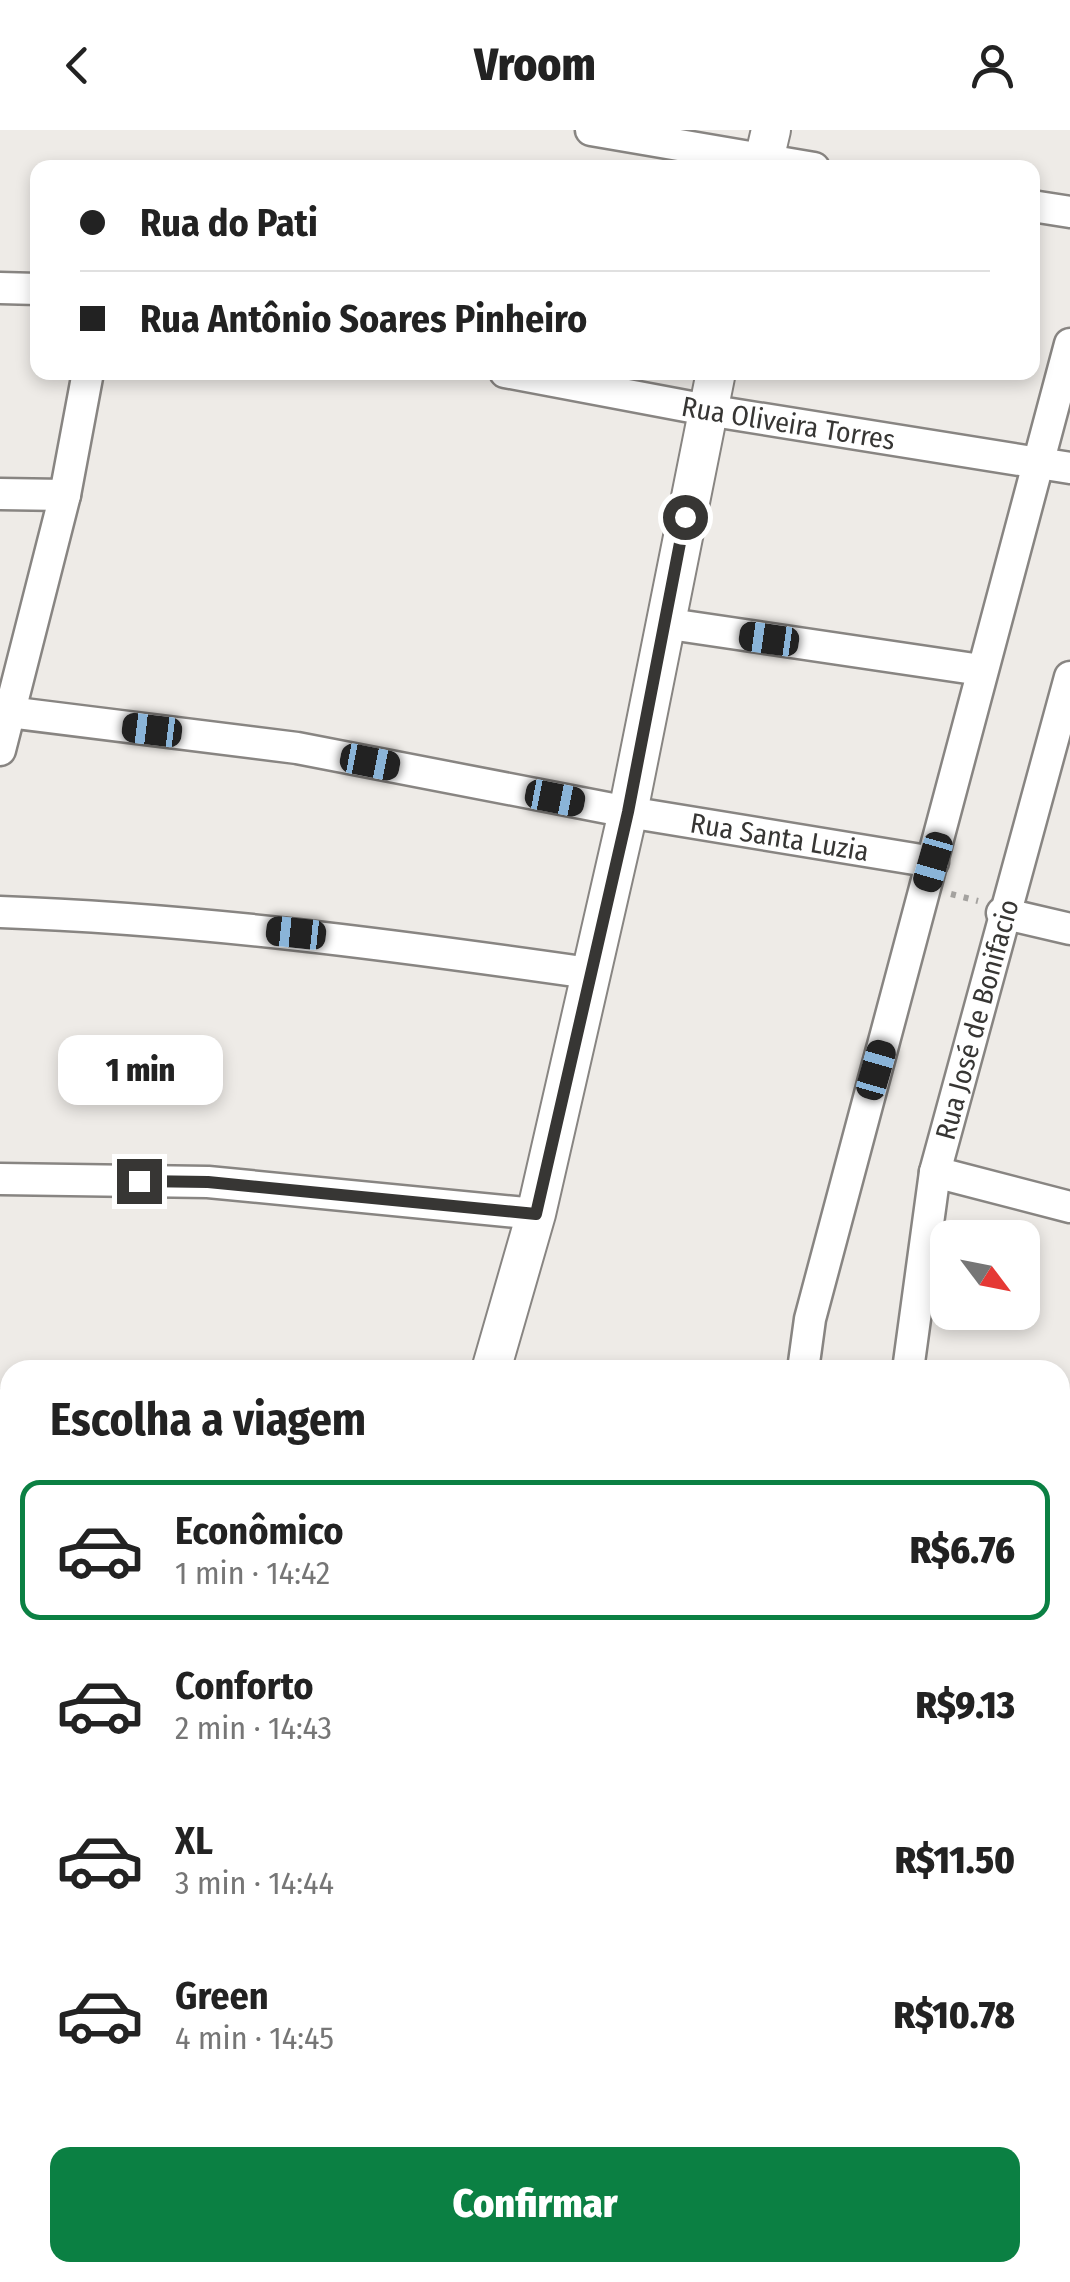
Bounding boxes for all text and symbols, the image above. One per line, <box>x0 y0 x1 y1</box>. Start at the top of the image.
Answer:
icon: back <box>50 38 105 93</box>
text: Vroom <box>474 38 596 92</box>
icon: person <box>965 38 1020 93</box>
text: Rua do Pati <box>140 200 318 246</box>
text: Rua Antônio Soares Pinheiro <box>140 296 587 342</box>
street label: Rua Oliveira Torres <box>679 389 897 456</box>
route start <box>663 495 708 540</box>
car <box>737 620 801 658</box>
car <box>120 711 184 749</box>
car <box>338 742 402 782</box>
car <box>523 778 587 818</box>
street label: Rua Santa Luzia <box>688 806 871 868</box>
car <box>910 829 956 895</box>
street label: Rua José de Bonifacio <box>928 895 1025 1143</box>
car <box>265 915 327 951</box>
callout: 1 min <box>56 1036 222 1106</box>
car <box>853 1037 899 1103</box>
text: 1 min <box>106 1051 175 1089</box>
route end <box>117 1159 162 1204</box>
north arrow <box>930 1220 1040 1330</box>
map controls <box>930 1220 1040 1330</box>
text: Escolha a viagem <box>50 1393 366 1447</box>
icon: car <box>55 1505 145 1595</box>
text: Econômico <box>175 1508 344 1554</box>
text: R$6.76 <box>910 1527 1015 1573</box>
text: 1 min · 14:42 <box>175 1554 330 1592</box>
icon: car <box>55 1660 145 1750</box>
text: Conforto <box>175 1663 314 1709</box>
text: R$9.13 <box>916 1682 1015 1728</box>
text: 2 min · 14:43 <box>175 1709 332 1747</box>
icon: car <box>55 1815 145 1905</box>
text: XL <box>175 1818 213 1864</box>
text: R$11.50 <box>895 1837 1015 1883</box>
text: 3 min · 14:44 <box>175 1864 334 1902</box>
icon: car <box>55 1970 145 2060</box>
text: Green <box>175 1973 269 2019</box>
text: R$10.78 <box>893 1992 1015 2038</box>
text: 4 min · 14:45 <box>175 2019 334 2057</box>
button: Confirmar <box>50 2147 1020 2262</box>

